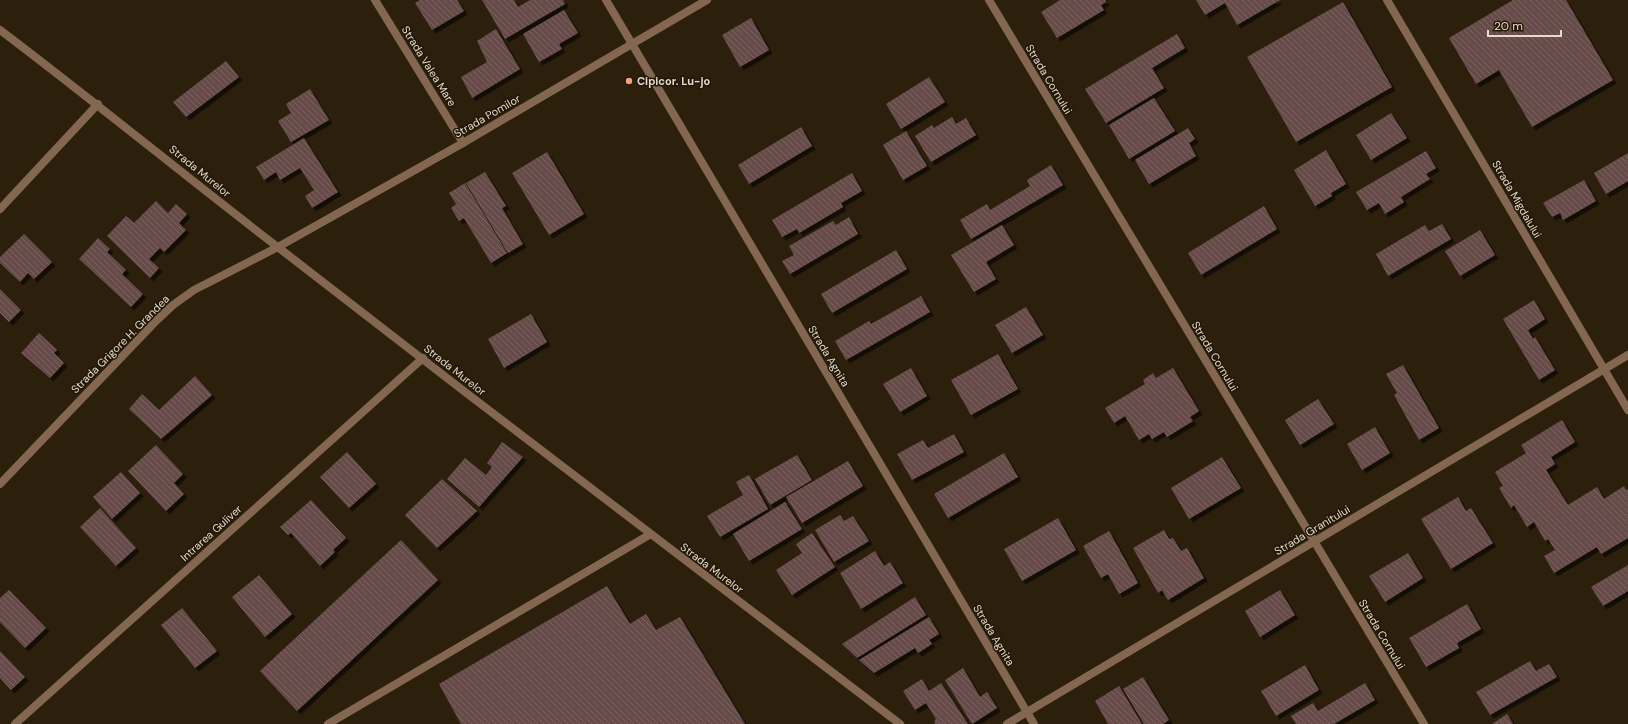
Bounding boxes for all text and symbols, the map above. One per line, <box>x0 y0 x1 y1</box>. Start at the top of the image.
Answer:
scale bar <box>1488 12 1561 38</box>
text: 20 m <box>1494 18 1523 34</box>
street label: Strada Valea Mare <box>399 23 459 109</box>
street label: Strada Cornului <box>1023 42 1075 116</box>
place label: Cipicor. Lu-jo <box>637 74 710 88</box>
marker: Cipicor. Lu-jo <box>624 76 634 86</box>
street label: Strada Pomilor <box>451 91 523 141</box>
street label: Strada Murelor <box>166 142 234 200</box>
street label: Strada Migdalului <box>1489 158 1545 240</box>
street label: Strada Grigore H. Grandea <box>68 292 172 396</box>
street label: Strada Cornului <box>1189 319 1241 393</box>
street label: Strada Agnita <box>805 323 853 389</box>
street label: Strada Murelor <box>421 341 489 399</box>
street label: Intrarea Guliver <box>177 502 245 564</box>
street label: Strada Granitului <box>1272 502 1352 558</box>
street label: Strada Murelor <box>678 540 746 596</box>
street label: Strada Cornului <box>1356 597 1408 671</box>
street label: Strada Agnita <box>970 602 1018 668</box>

